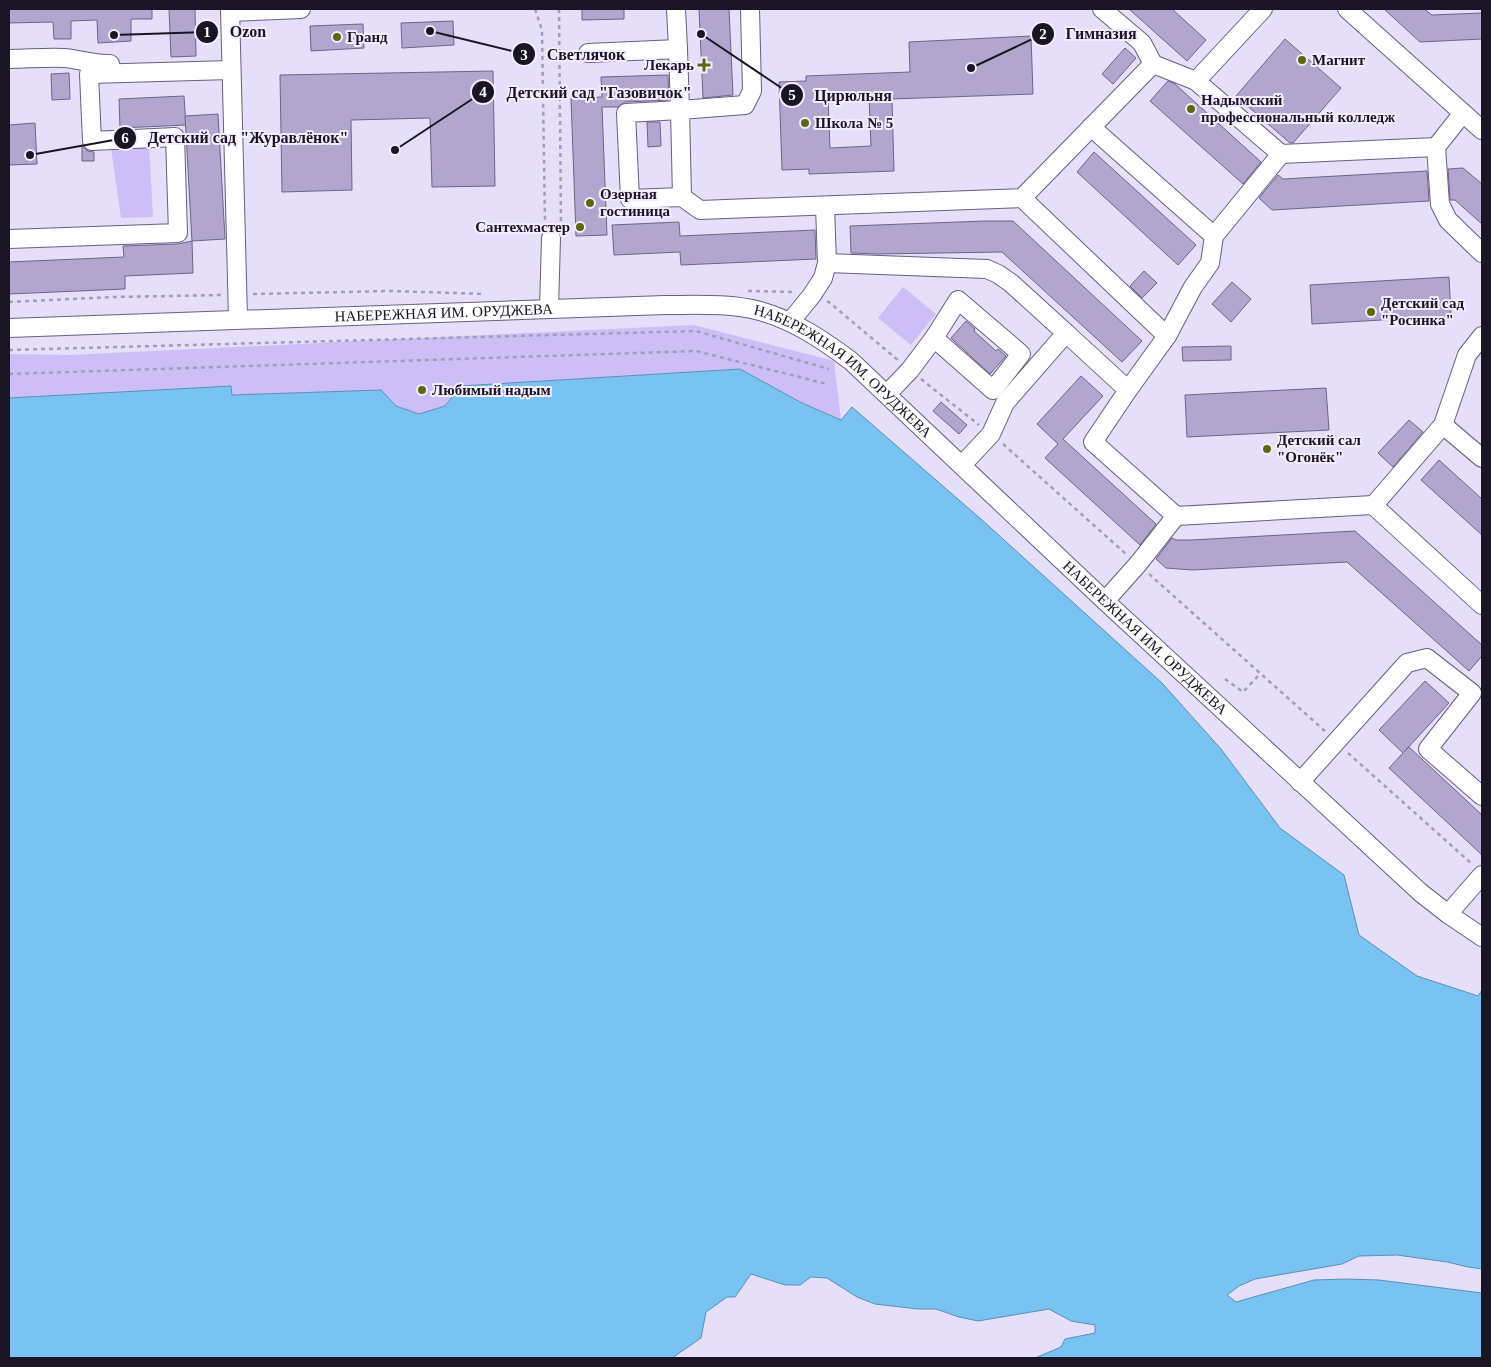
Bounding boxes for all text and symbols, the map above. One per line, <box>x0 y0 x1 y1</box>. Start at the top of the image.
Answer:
callout: Ozon <box>195 16 276 47</box>
callout: Гимназия <box>1031 18 1147 49</box>
text: Ozon <box>230 23 266 40</box>
text: 1 <box>203 24 211 40</box>
text: Гимназия <box>1065 25 1137 42</box>
text: 2 <box>1039 26 1047 42</box>
place label: Гранд <box>347 29 388 45</box>
marker: Гранд <box>331 31 343 43</box>
callout: Светлячок <box>512 39 635 70</box>
text: Светлячок <box>547 46 626 63</box>
text: 3 <box>520 47 528 63</box>
place label: Магнит <box>1312 52 1366 68</box>
marker: Магнит <box>1296 54 1308 66</box>
place label: Лекарь <box>644 57 694 73</box>
marker: Лекарь <box>698 59 710 71</box>
callout: Детский сад "Газовичок" <box>471 76 701 107</box>
callout: Цирюльня <box>779 79 902 110</box>
text: 4 <box>479 84 487 100</box>
text: Детский сад "Газовичок" <box>506 84 692 102</box>
text: 5 <box>788 87 796 103</box>
text: Цирюльня <box>814 87 892 105</box>
place label: Надымский профессиональный колледж <box>1201 92 1395 125</box>
marker: Надымский профессиональный колледж <box>1185 103 1197 115</box>
place label: Школа № 5 <box>815 115 893 131</box>
marker: Школа № 5 <box>799 117 811 129</box>
callout: Детский сад "Журавлёнок" <box>112 122 358 153</box>
text: Детский сад "Журавлёнок" <box>148 129 348 147</box>
text: 6 <box>121 130 129 146</box>
place label: Озерная гостиница <box>600 186 671 219</box>
marker: Озерная гостиница <box>584 197 596 209</box>
place label: Сантехмастер <box>475 219 570 235</box>
marker: Сантехмастер <box>574 221 586 233</box>
place label: Детский сад "Росинка" <box>1381 295 1464 328</box>
street label: НАБЕРЕЖНАЯ ИМ. ОРУДЖЕВА <box>334 301 553 325</box>
street label: НАБЕРЕЖНАЯ ИМ. ОРУДЖЕВА <box>752 302 935 441</box>
marker: Детский сад "Росинка" <box>1365 306 1377 318</box>
place label: Любимый надым <box>432 382 551 398</box>
marker: Любимый надым <box>416 384 428 396</box>
place label: Детский сал "Огонёк" <box>1277 432 1362 465</box>
marker: Детский сал "Огонёк" <box>1261 443 1273 455</box>
street label: НАБЕРЕЖНАЯ ИМ. ОРУДЖЕВА <box>1060 557 1231 718</box>

